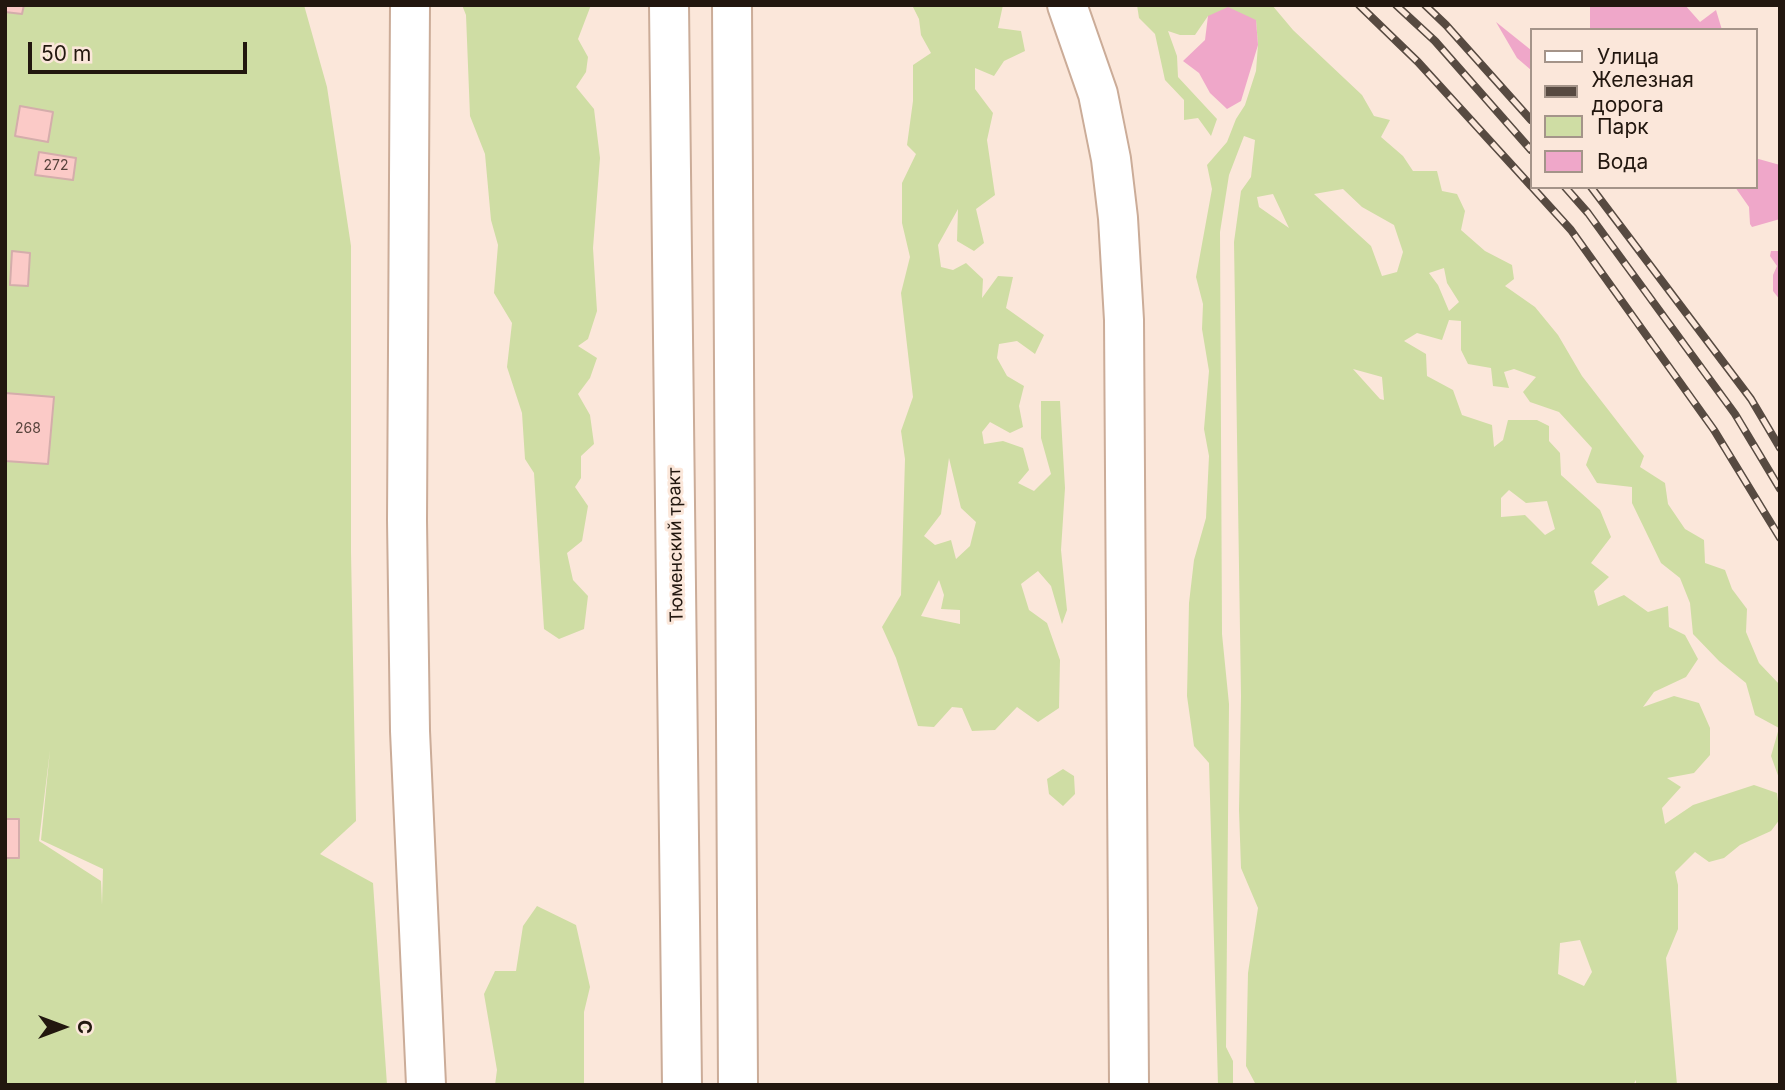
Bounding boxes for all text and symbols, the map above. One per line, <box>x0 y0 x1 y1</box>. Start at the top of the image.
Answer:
scale bar <box>32 28 250 72</box>
legend <box>1530 28 1757 189</box>
text: 50 m <box>41 41 91 66</box>
text: Улица <box>1597 44 1659 69</box>
text: Железная дорога <box>1592 67 1694 117</box>
text: Парк <box>1597 114 1649 139</box>
text: Вода <box>1597 149 1648 174</box>
house number: 272 <box>44 158 68 174</box>
house number: 268 <box>15 421 41 437</box>
street label: Тюменский тракт <box>664 467 688 623</box>
north arrow <box>28 992 98 1062</box>
text: С <box>73 1020 96 1034</box>

